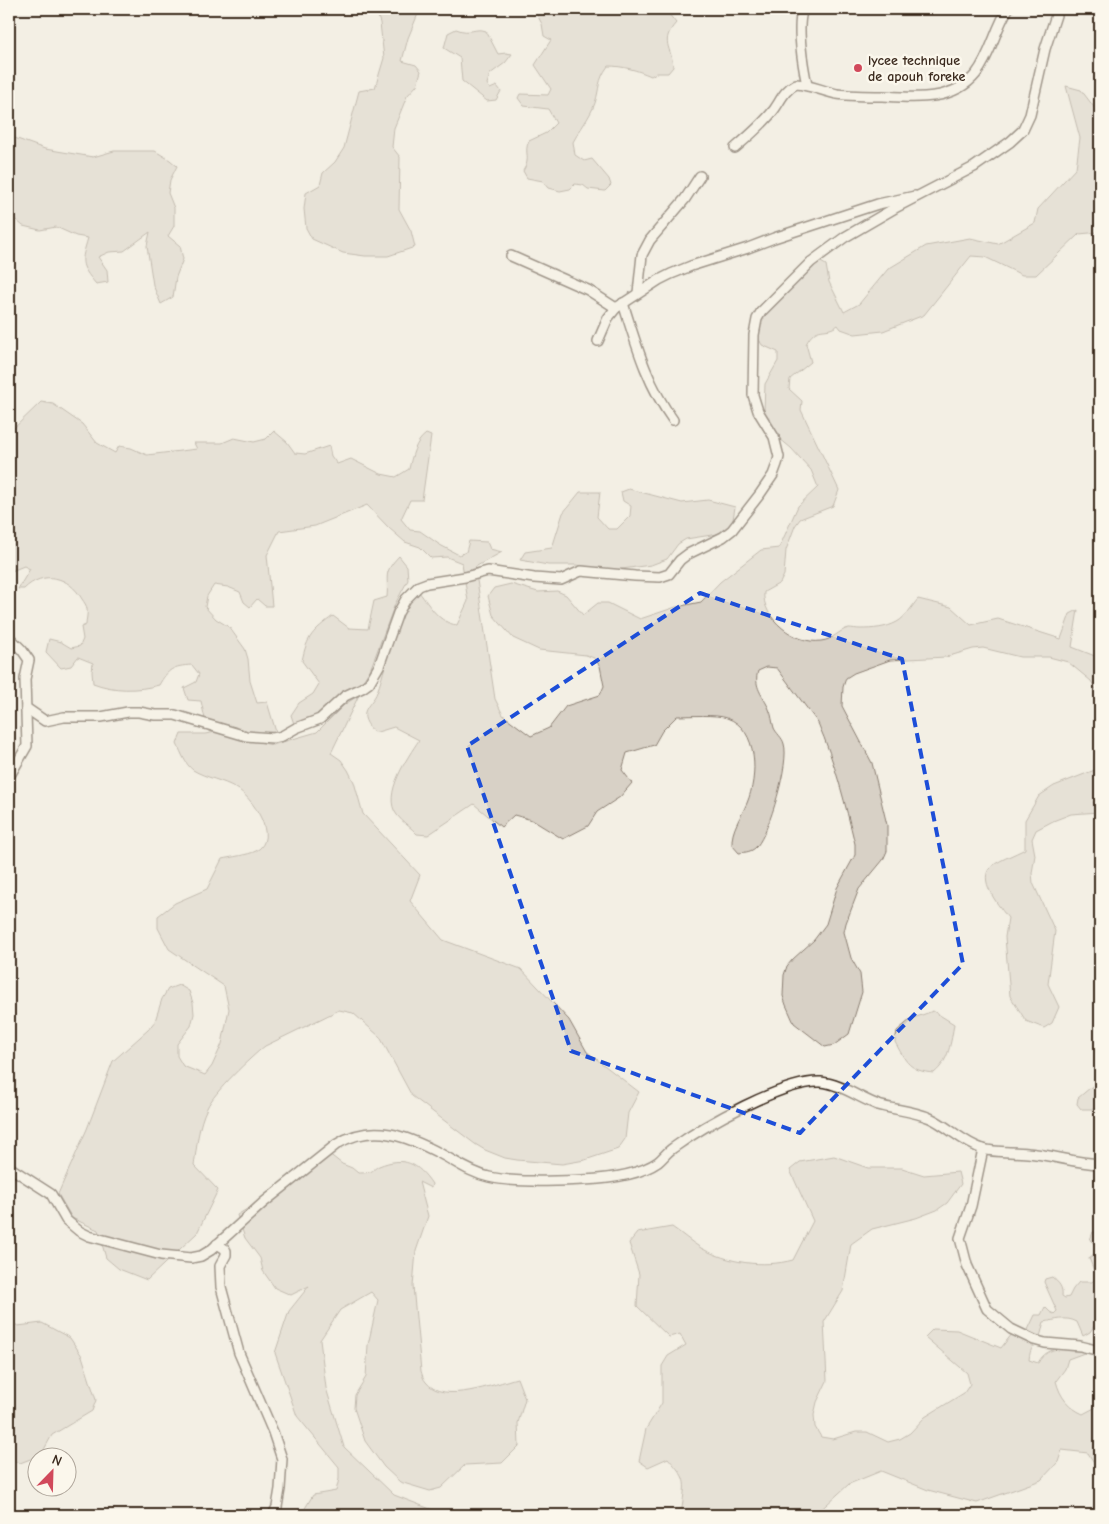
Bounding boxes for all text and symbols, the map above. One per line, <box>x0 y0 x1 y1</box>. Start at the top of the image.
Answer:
place label: lycee technique de apouh foreke <box>868 52 966 85</box>
marker: lycee technique de apouh foreke <box>852 62 864 74</box>
north arrow <box>28 1446 78 1496</box>
text: N <box>49 1451 64 1470</box>

